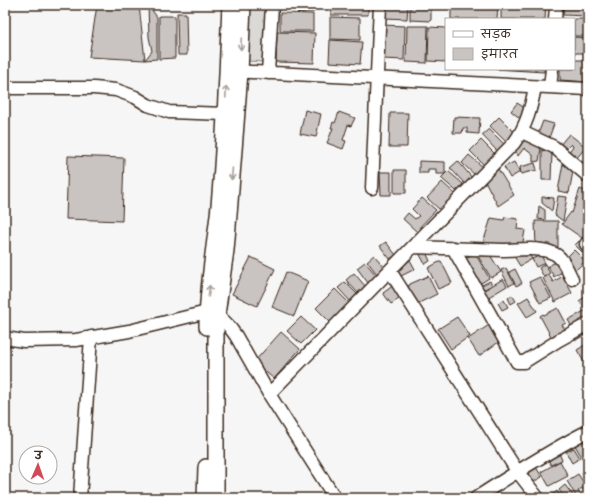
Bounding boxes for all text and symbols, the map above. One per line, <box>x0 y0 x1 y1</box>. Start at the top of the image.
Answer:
legend <box>445 18 575 70</box>
text: सड़क <box>480 26 512 42</box>
one-way arrow <box>238 37 245 50</box>
text: इमारत <box>481 46 519 62</box>
one-way arrow <box>222 86 230 99</box>
one-way arrow <box>229 167 236 180</box>
one-way arrow <box>205 285 213 298</box>
north arrow <box>18 445 58 485</box>
text: उ <box>33 448 44 462</box>

